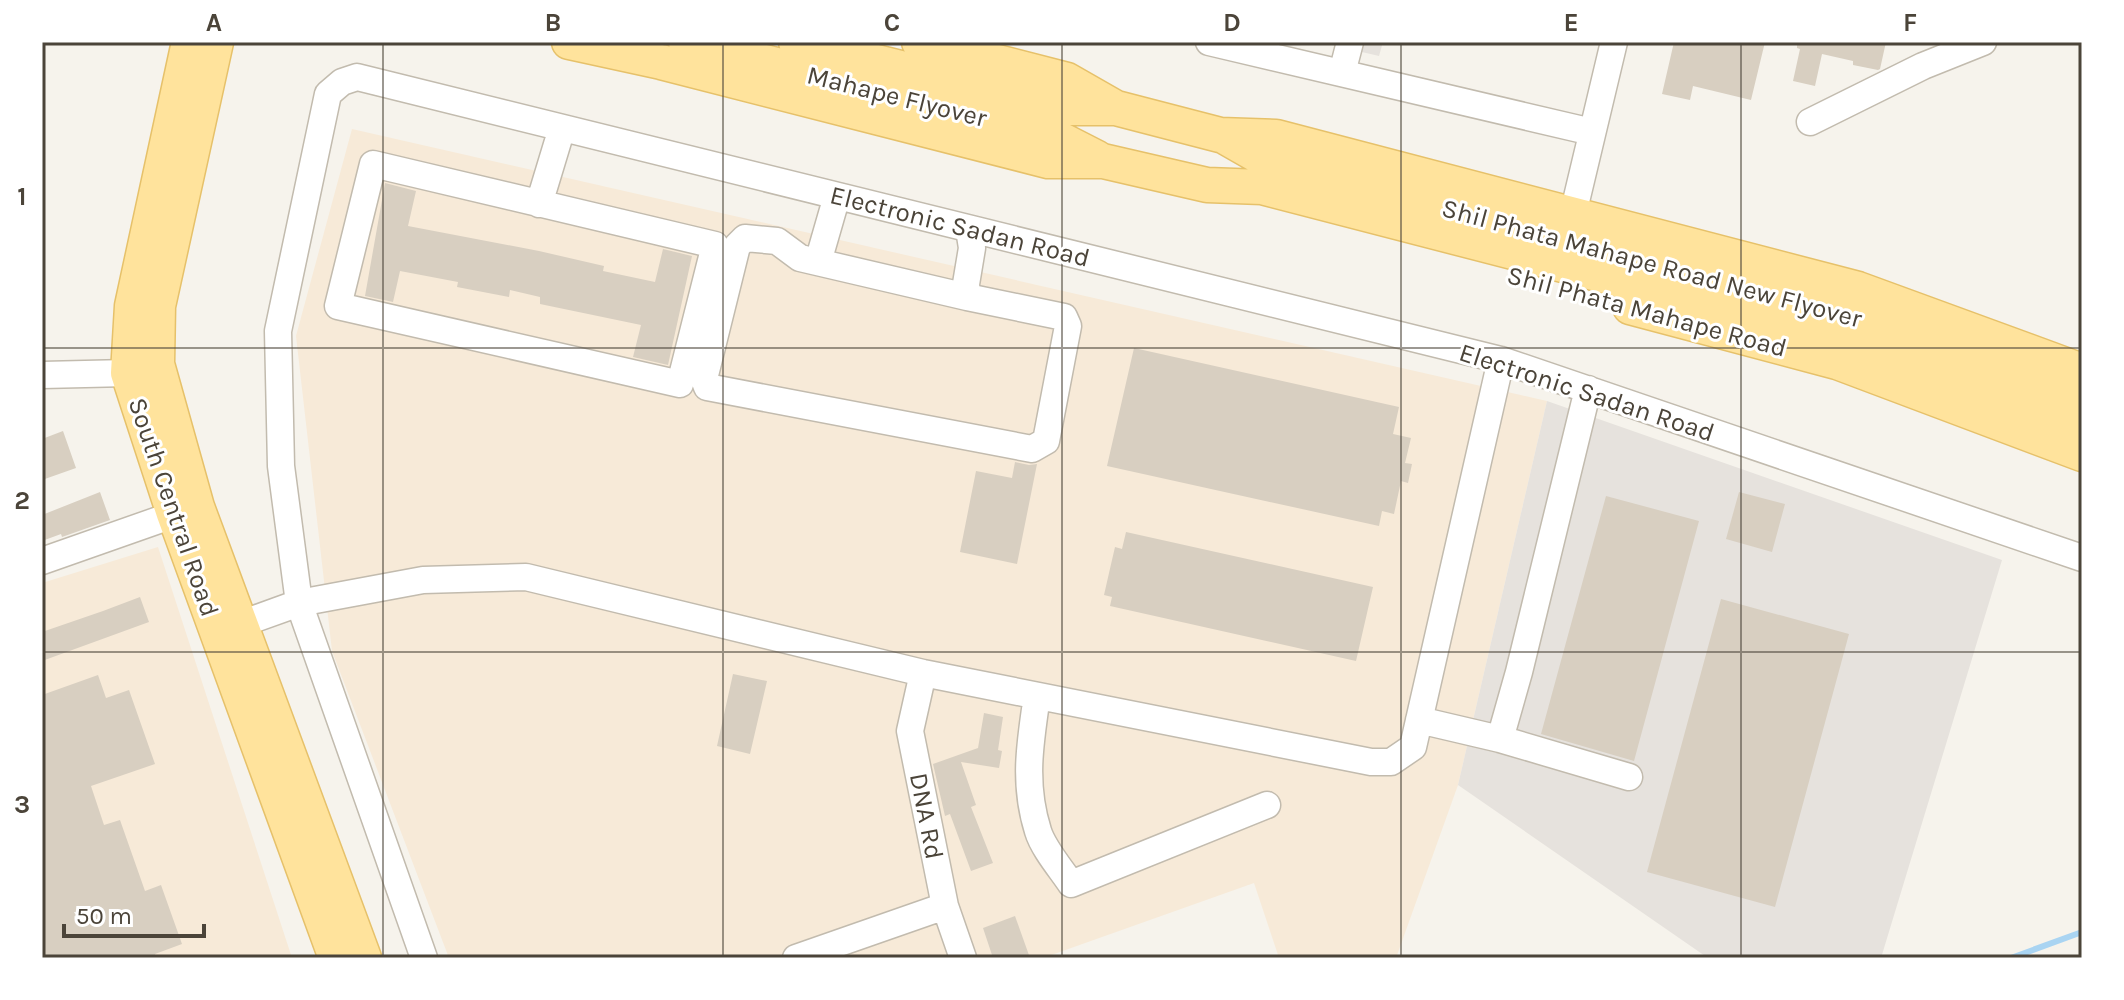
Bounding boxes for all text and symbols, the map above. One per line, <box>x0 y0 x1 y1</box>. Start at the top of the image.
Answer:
text: A <box>206 7 222 38</box>
text: B <box>545 7 561 38</box>
text: C <box>884 7 900 38</box>
text: D <box>1223 7 1241 38</box>
text: E <box>1563 7 1579 38</box>
text: F <box>1903 7 1917 38</box>
street label: Mahape Flyover <box>804 59 991 134</box>
street label: Electronic Sadan Road <box>827 179 1093 274</box>
text: 1 <box>17 181 27 212</box>
street label: Shil Phata Mahape Road New Flyover <box>1439 192 1865 334</box>
street label: Shil Phata Mahape Road <box>1504 259 1790 363</box>
street label: Electronic Sadan Road <box>1455 337 1718 448</box>
street label: South Central Road <box>122 394 225 621</box>
text: 2 <box>14 485 30 516</box>
street label: DNA Rd <box>903 770 950 862</box>
text: 3 <box>14 789 30 820</box>
scale bar <box>64 888 204 938</box>
text: 50 m <box>76 902 132 930</box>

